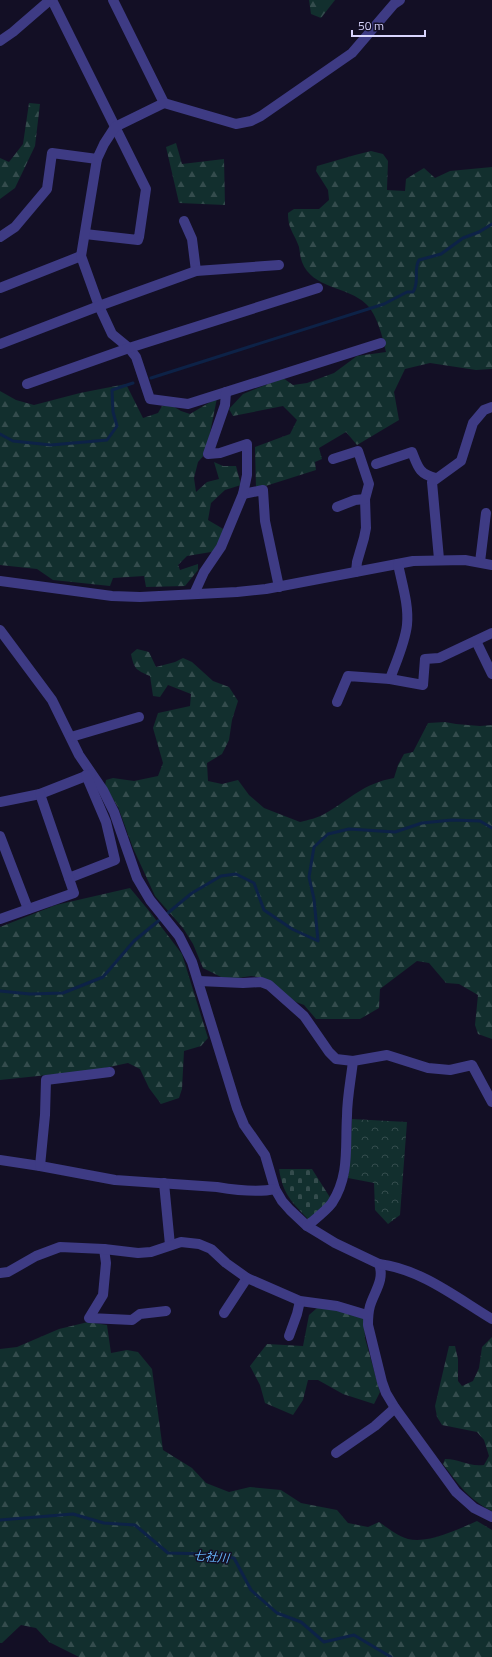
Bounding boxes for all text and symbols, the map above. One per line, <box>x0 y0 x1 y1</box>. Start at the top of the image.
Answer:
scale bar <box>352 12 425 38</box>
text: 50 m <box>358 16 384 35</box>
water label: 七社川 <box>192 1545 232 1568</box>

